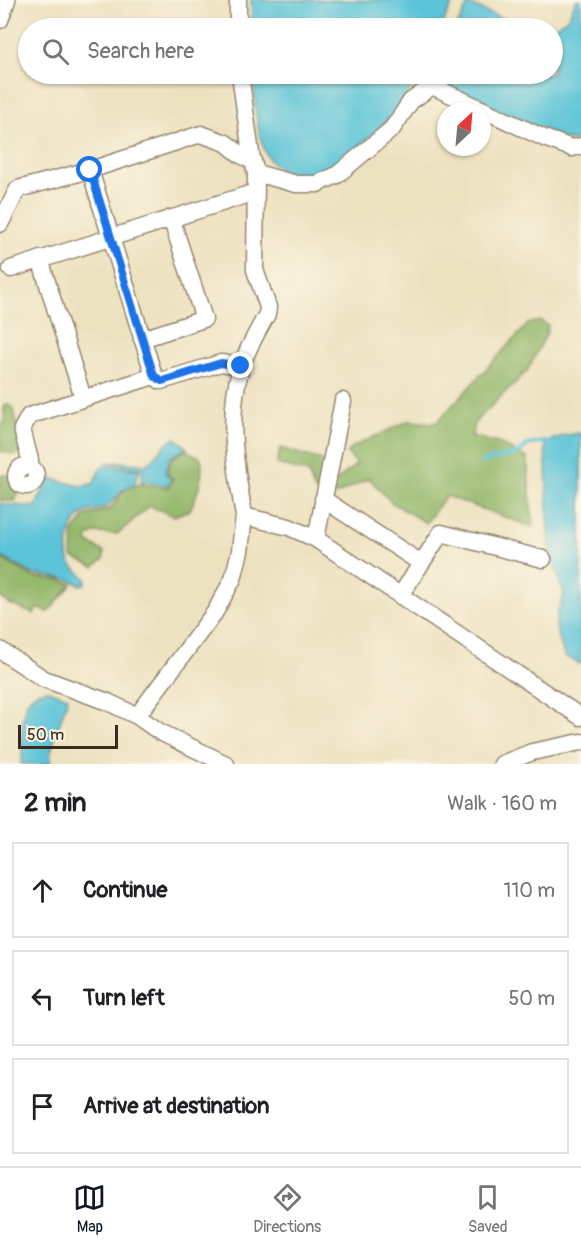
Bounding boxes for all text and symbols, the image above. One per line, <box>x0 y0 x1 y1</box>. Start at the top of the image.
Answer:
search box <box>18 18 563 84</box>
icon: search <box>39 35 72 68</box>
text: Search here <box>87 37 194 65</box>
north arrow <box>437 102 491 156</box>
route start <box>76 156 102 182</box>
route end <box>227 352 253 378</box>
scale bar <box>18 722 118 750</box>
text: 50 m <box>27 725 64 745</box>
text: 2 min <box>24 787 86 819</box>
text: Walk · 160 m <box>447 791 557 816</box>
icon: ahead <box>26 874 59 907</box>
text: Continue <box>83 876 167 904</box>
text: 110 m <box>504 878 555 903</box>
icon: left <box>26 982 59 1015</box>
text: Turn left <box>83 984 165 1012</box>
text: 50 m <box>508 986 555 1011</box>
icon: arrive <box>26 1090 59 1123</box>
text: Arrive at destination <box>83 1092 269 1120</box>
tab: Map <box>73 1181 106 1237</box>
tab: Directions <box>253 1181 321 1237</box>
tab: Saved <box>468 1181 508 1237</box>

